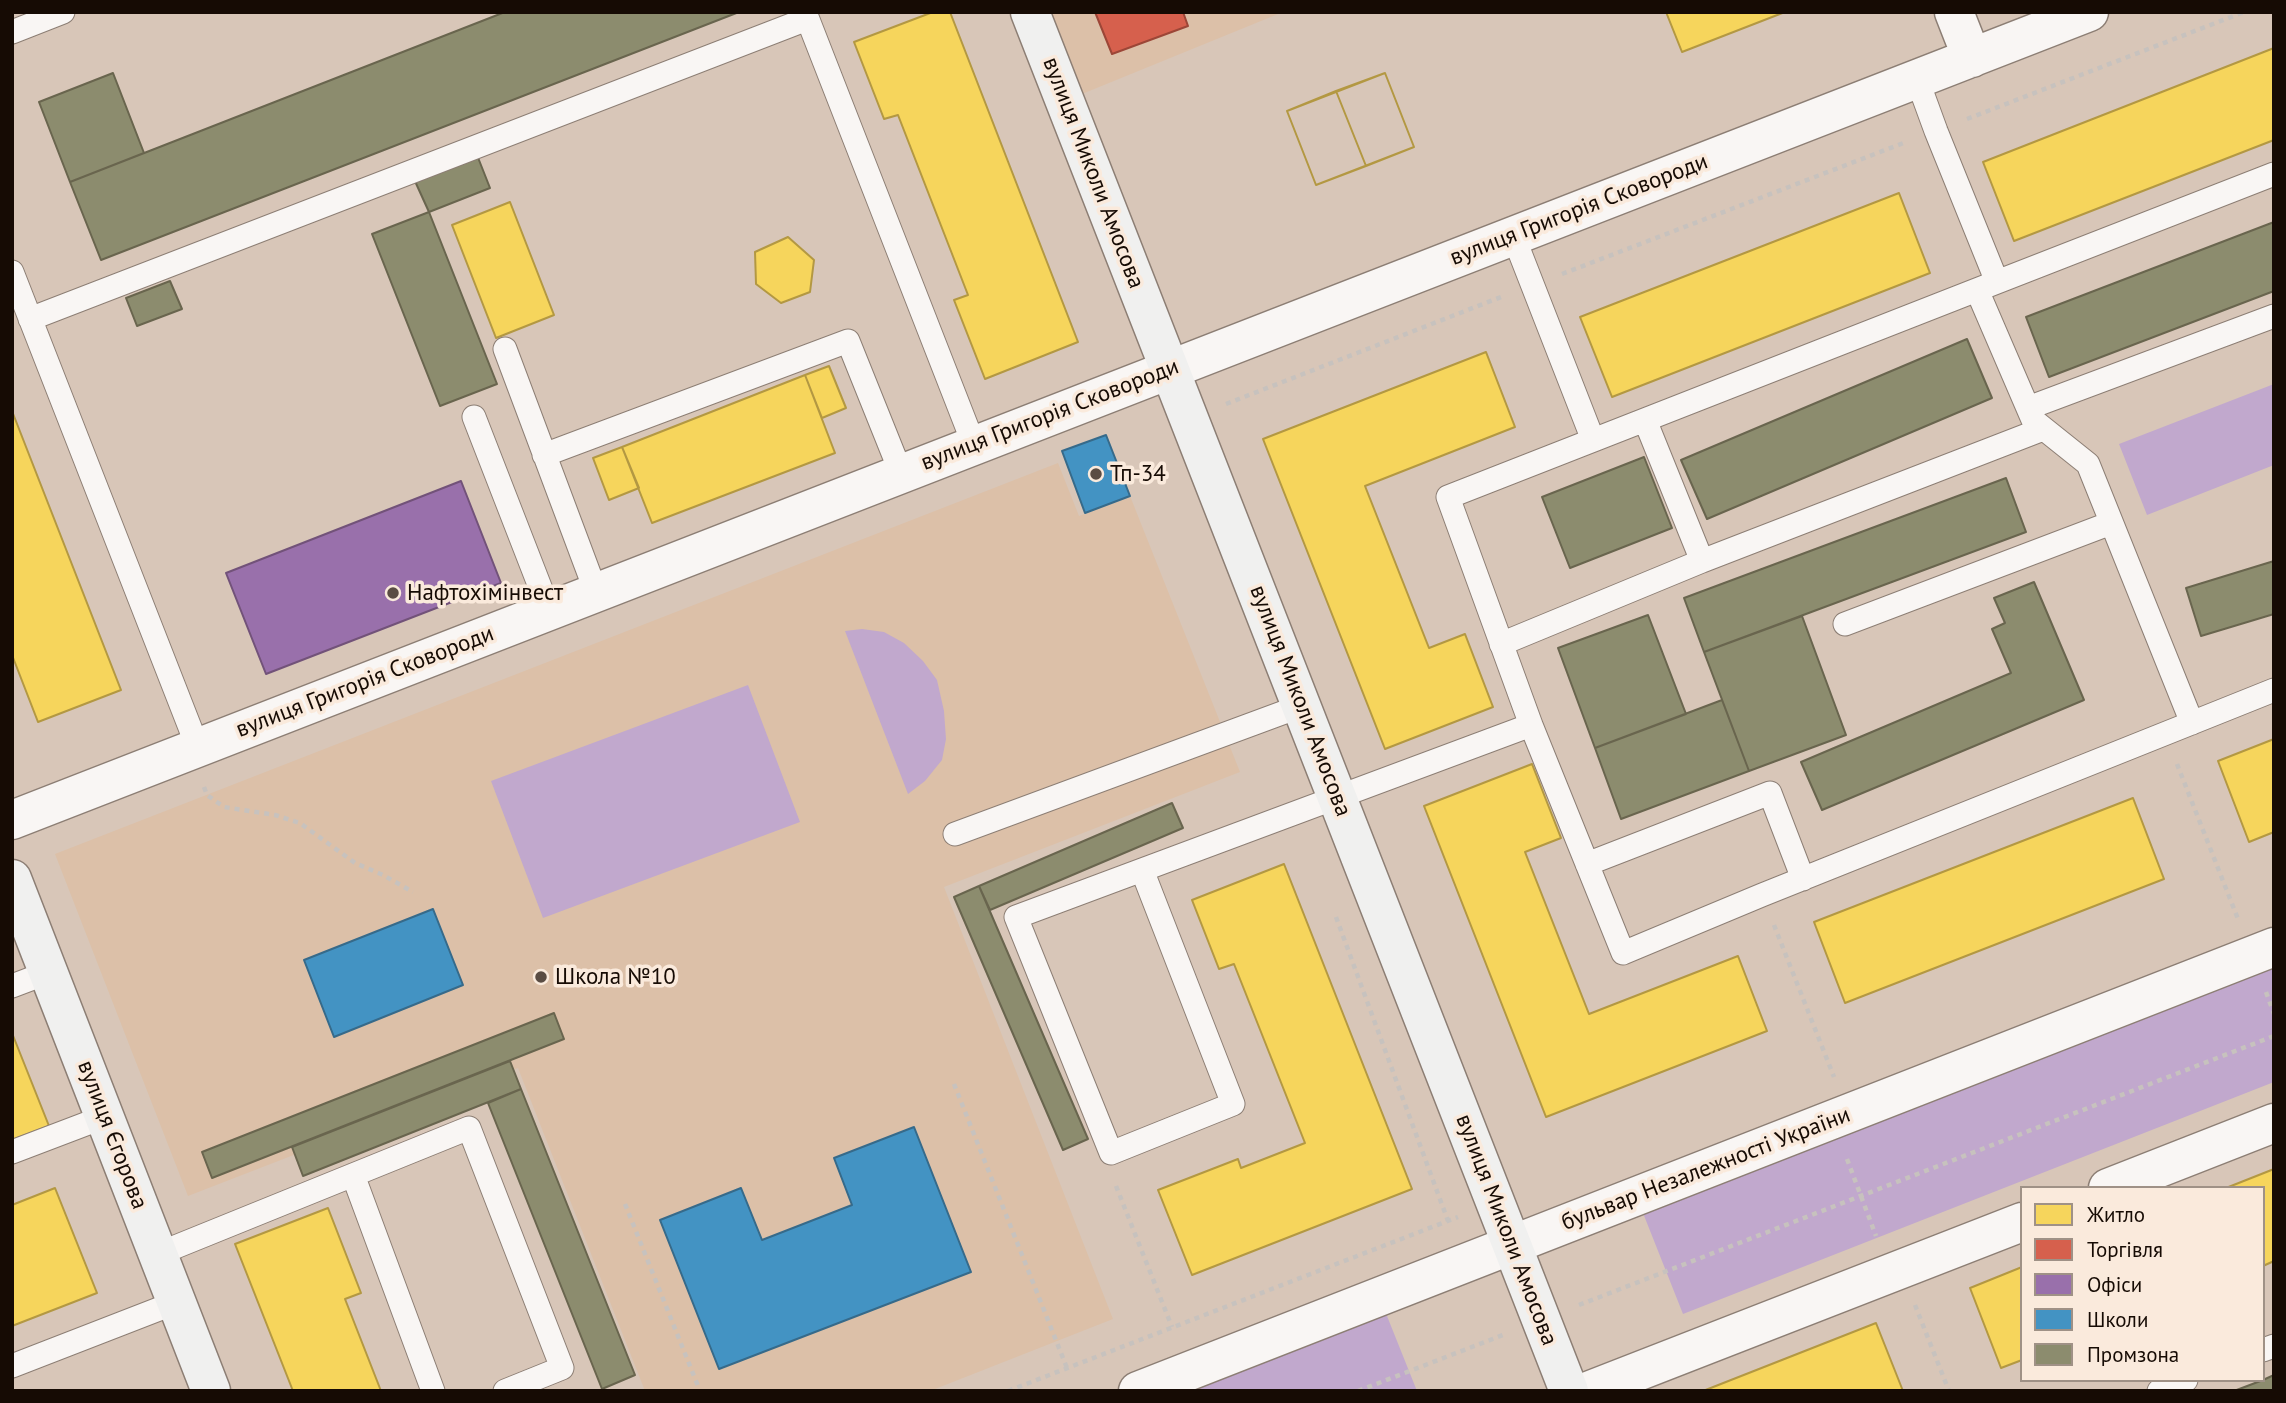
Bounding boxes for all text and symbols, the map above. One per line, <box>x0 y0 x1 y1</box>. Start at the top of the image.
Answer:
street label: вулиця Миколи Амосова <box>1036 54 1150 292</box>
street label: вулиця Григорія Сковороди <box>1446 148 1712 272</box>
street label: вулиця Григорія Сковороди <box>917 353 1183 477</box>
place label: Тп-34 <box>1110 460 1166 488</box>
marker: Тп-34 <box>1088 466 1104 482</box>
place label: Нафтохімінвест <box>407 579 563 607</box>
street label: вулиця Миколи Амосова <box>1243 582 1357 820</box>
marker: Нафтохімінвест <box>385 585 401 601</box>
street label: вулиця Григорія Сковороди <box>232 620 498 744</box>
place label: Школа №10 <box>555 963 676 991</box>
marker: Школа №10 <box>533 969 549 985</box>
street label: вулиця Єгорова <box>71 1057 153 1213</box>
street label: бульвар Незалежності України <box>1558 1101 1854 1237</box>
street label: вулиця Миколи Амосова <box>1449 1111 1563 1349</box>
legend <box>2020 1186 2265 1382</box>
text: Житло <box>2087 1201 2145 1228</box>
text: Торгівля <box>2087 1236 2163 1263</box>
text: Офіси <box>2087 1271 2142 1298</box>
text: Школи <box>2087 1306 2148 1333</box>
text: Промзона <box>2087 1341 2179 1368</box>

